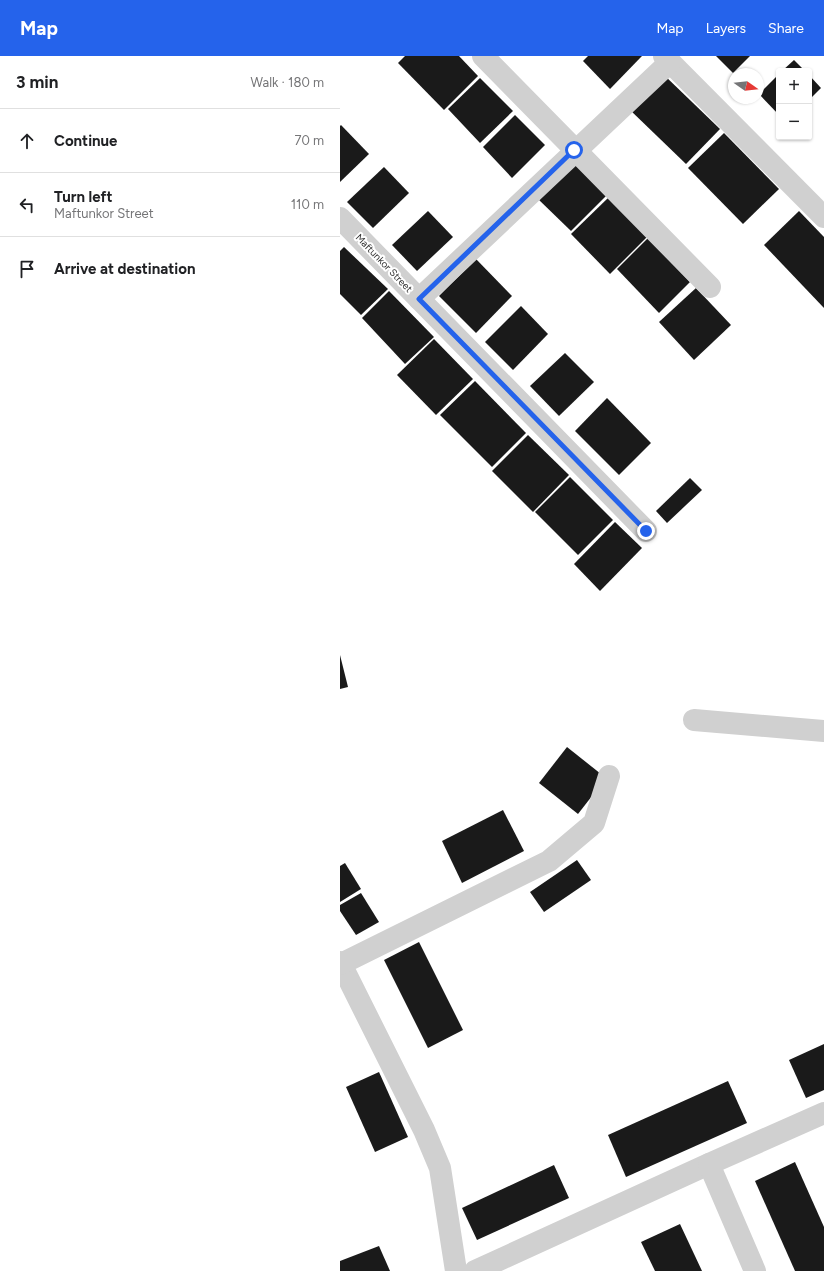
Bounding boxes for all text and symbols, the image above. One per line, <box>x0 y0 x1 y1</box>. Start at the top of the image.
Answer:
text: Map <box>20 17 58 40</box>
text: Map <box>656 20 684 37</box>
text: Layers <box>706 20 746 37</box>
text: Share <box>768 20 804 37</box>
north arrow <box>728 68 764 104</box>
map controls <box>776 68 812 140</box>
button: + <box>776 68 812 104</box>
text: 3 min <box>16 72 58 92</box>
text: Walk · 180 m <box>251 75 324 90</box>
button: − <box>776 104 812 140</box>
icon: ahead <box>16 130 38 152</box>
text: Continue <box>54 132 117 150</box>
text: 70 m <box>294 133 324 148</box>
route start <box>565 141 583 159</box>
text: Turn left <box>54 188 112 206</box>
icon: left <box>16 194 38 216</box>
text: 110 m <box>291 197 324 212</box>
text: Maftunkor Street <box>54 206 154 221</box>
street label: Maftunkor Street <box>353 231 415 295</box>
icon: arrive <box>16 258 38 280</box>
text: Arrive at destination <box>54 260 195 278</box>
route end <box>637 522 655 540</box>

